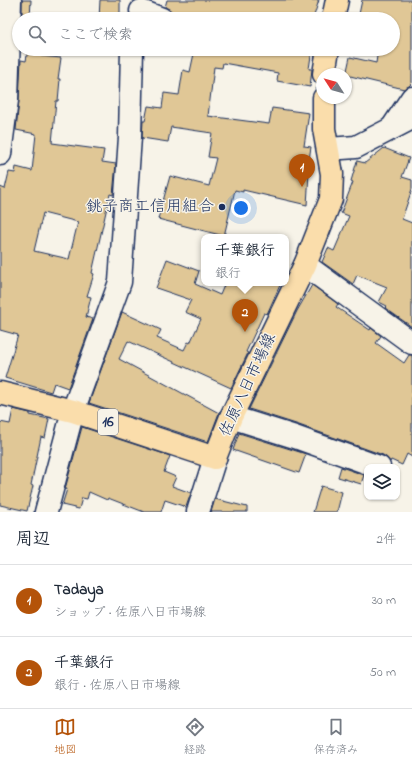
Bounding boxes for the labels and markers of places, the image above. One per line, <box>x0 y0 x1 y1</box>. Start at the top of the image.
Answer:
pin: 1 <box>289 154 315 187</box>
place label: 銚子商工信用組合 <box>86 195 214 219</box>
marker: 銚子商工信用組合 <box>217 202 227 212</box>
pin: 2 <box>232 299 258 332</box>

